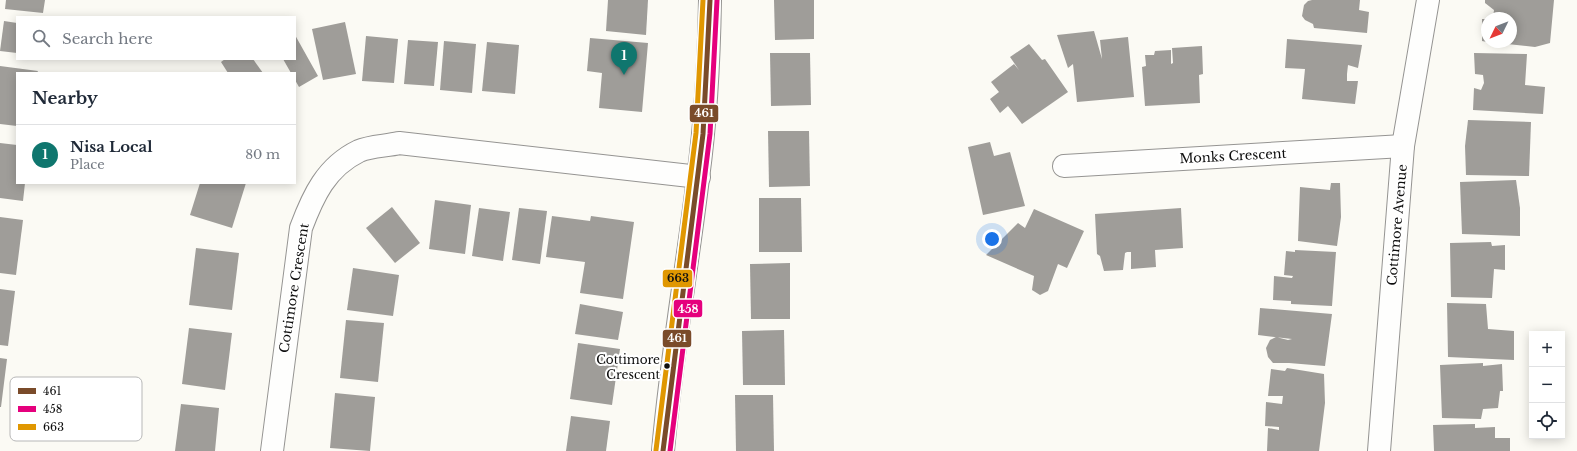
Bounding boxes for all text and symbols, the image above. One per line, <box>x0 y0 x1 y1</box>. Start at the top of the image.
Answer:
north arrow <box>1481 12 1517 48</box>
search box <box>16 16 296 60</box>
icon: search <box>30 27 52 49</box>
text: Search here <box>62 29 153 48</box>
pin: 1 <box>611 42 637 75</box>
text: Nearby <box>32 88 98 109</box>
line badge: 461 <box>689 104 719 123</box>
text: 461 <box>694 106 714 120</box>
text: Nisa Local <box>70 137 153 156</box>
street label: Monks Crescent <box>1179 145 1287 167</box>
text: 1 <box>42 146 48 163</box>
text: 80 m <box>245 146 280 163</box>
text: Place <box>70 156 105 173</box>
street label: Cottimore Avenue <box>1383 164 1411 286</box>
street label: Cottimore Crescent <box>275 222 313 354</box>
your location <box>982 229 1002 249</box>
line badge: 663 <box>662 269 693 288</box>
text: 663 <box>667 271 689 285</box>
line badge: 458 <box>673 299 703 318</box>
text: 458 <box>678 302 698 316</box>
line badge: 461 <box>662 329 692 348</box>
text: 461 <box>667 331 687 345</box>
map controls <box>1529 331 1565 439</box>
button: + <box>1529 331 1565 367</box>
place label: Cottimore Crescent <box>596 352 660 382</box>
marker: Cottimore Crescent <box>662 361 672 371</box>
button: − <box>1529 367 1565 403</box>
legend <box>10 377 142 441</box>
text: 461 <box>43 384 62 398</box>
text: 458 <box>43 402 62 416</box>
button: locate <box>1529 403 1565 439</box>
text: 663 <box>43 420 64 434</box>

